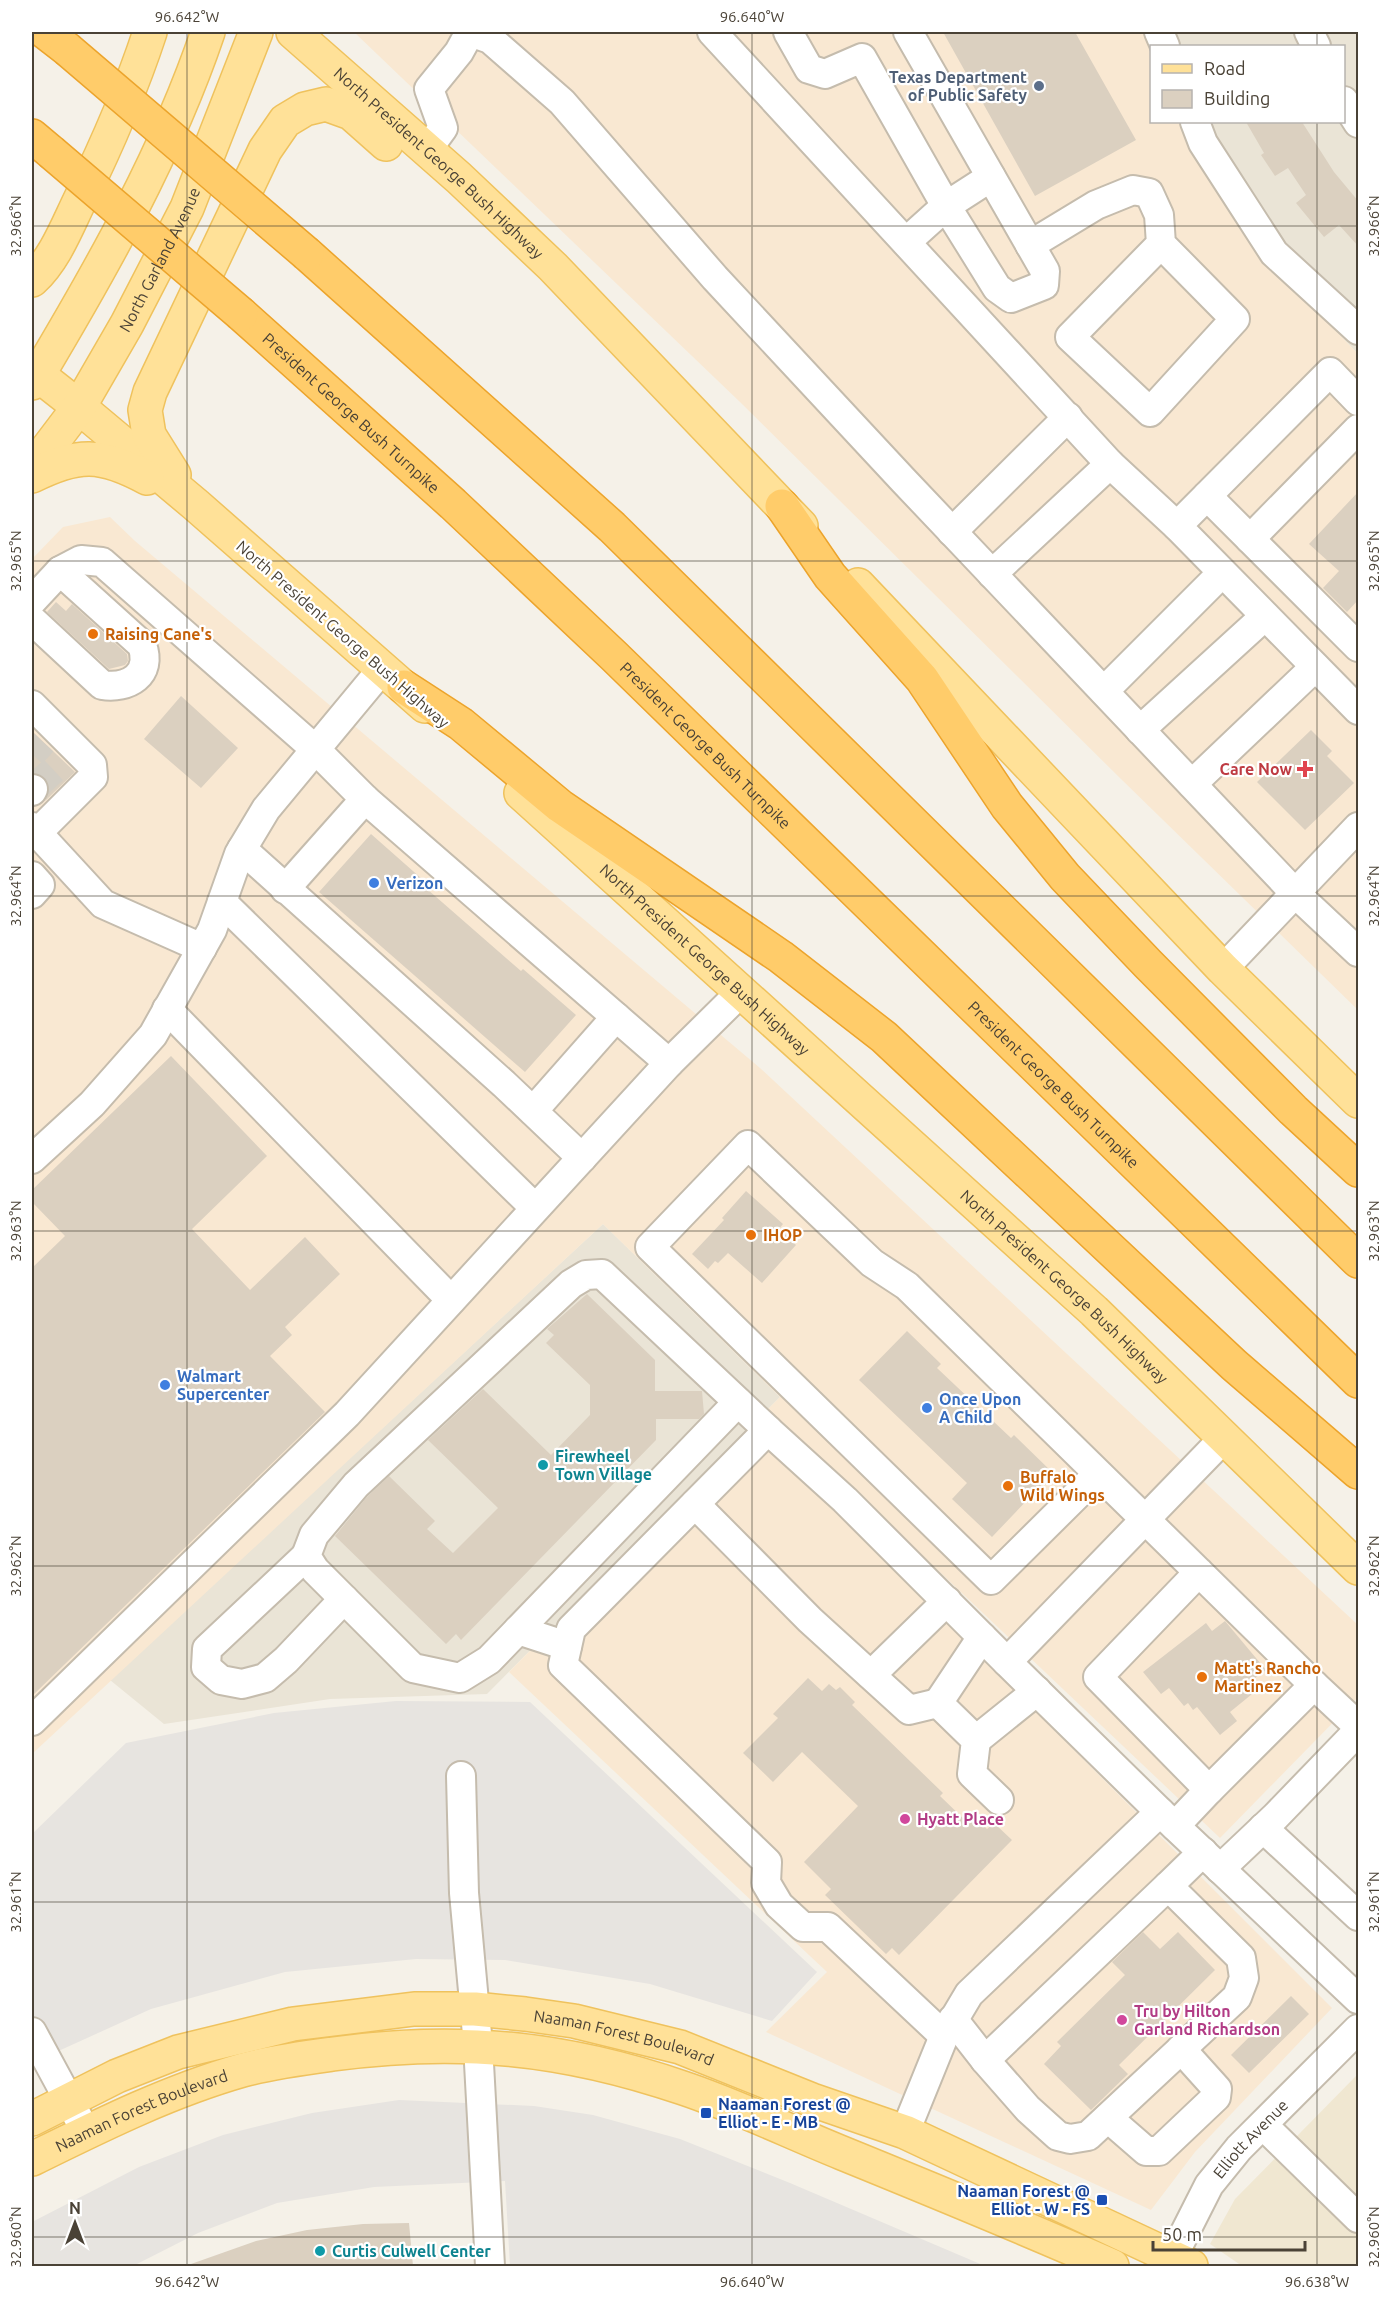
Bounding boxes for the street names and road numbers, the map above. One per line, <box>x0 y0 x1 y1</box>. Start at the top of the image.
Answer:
street label: North President George Bush Highway <box>331 64 547 262</box>
street label: North Garland Avenue <box>115 185 203 335</box>
street label: President George Bush Turnpike <box>259 329 443 497</box>
street label: North President George Bush Highway <box>233 537 453 731</box>
street label: President George Bush Turnpike <box>617 658 795 832</box>
street label: North President George Bush Highway <box>597 860 814 1059</box>
street label: President George Bush Turnpike <box>965 997 1143 1172</box>
street label: North President George Bush Highway <box>957 1186 1172 1387</box>
street label: Naaman Forest Boulevard <box>533 2006 717 2069</box>
street label: Naaman Forest Boulevard <box>52 2066 230 2155</box>
street label: Elliott Avenue <box>1209 2096 1291 2182</box>

